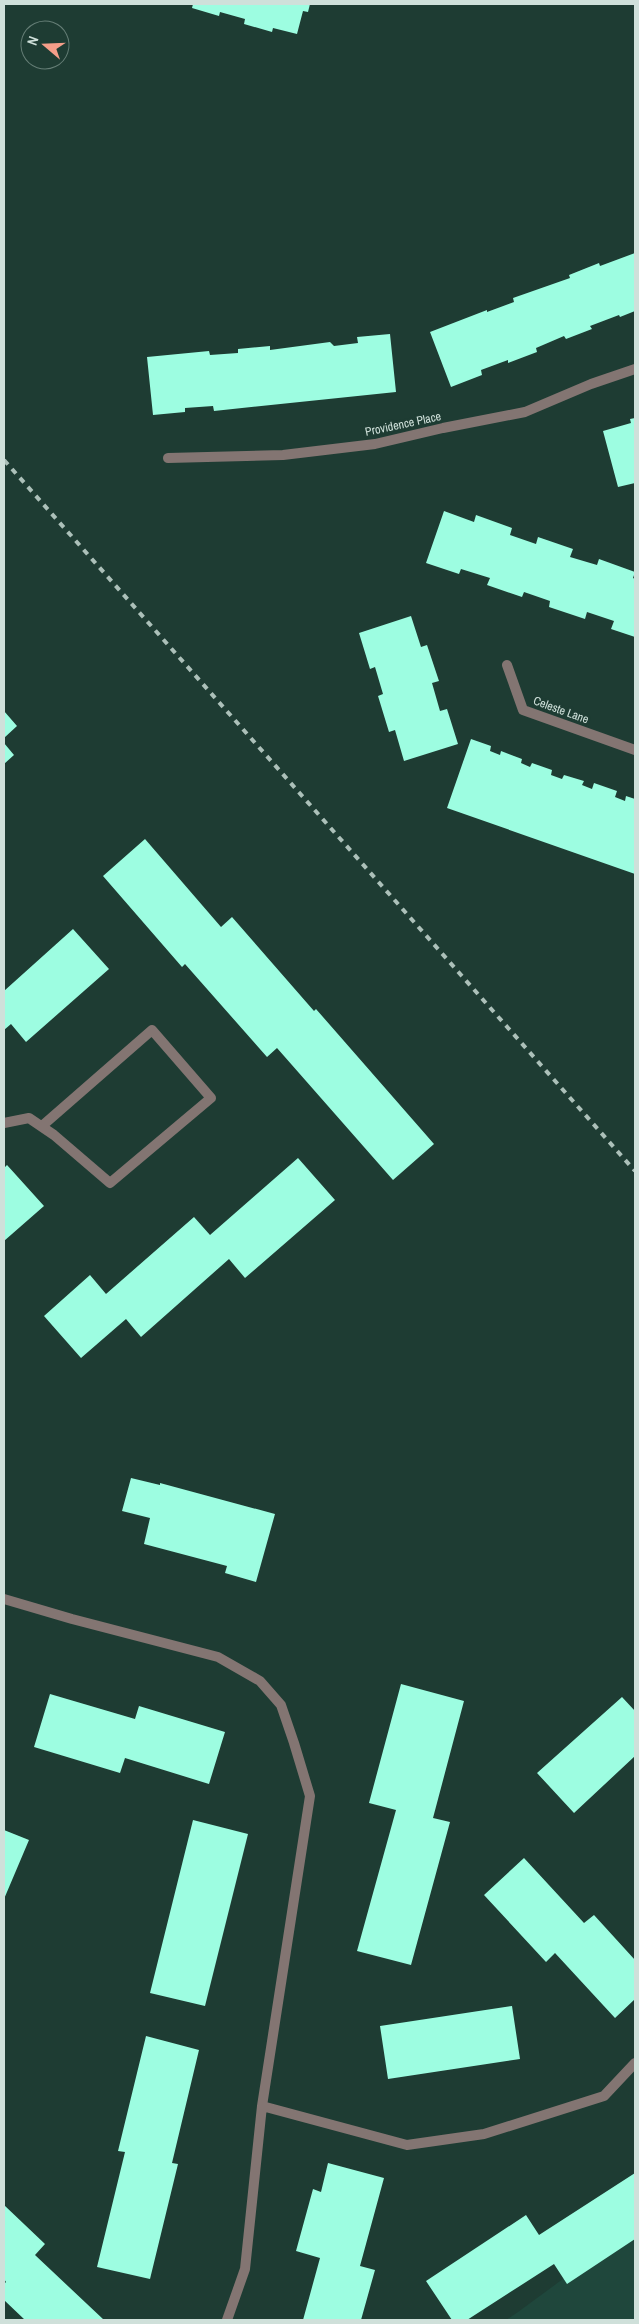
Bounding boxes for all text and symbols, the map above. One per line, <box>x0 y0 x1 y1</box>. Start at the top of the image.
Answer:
north arrow <box>20 20 70 70</box>
text: N <box>23 34 43 48</box>
street label: Providence Place <box>364 408 442 440</box>
street label: Celeste Lane <box>531 693 591 727</box>

